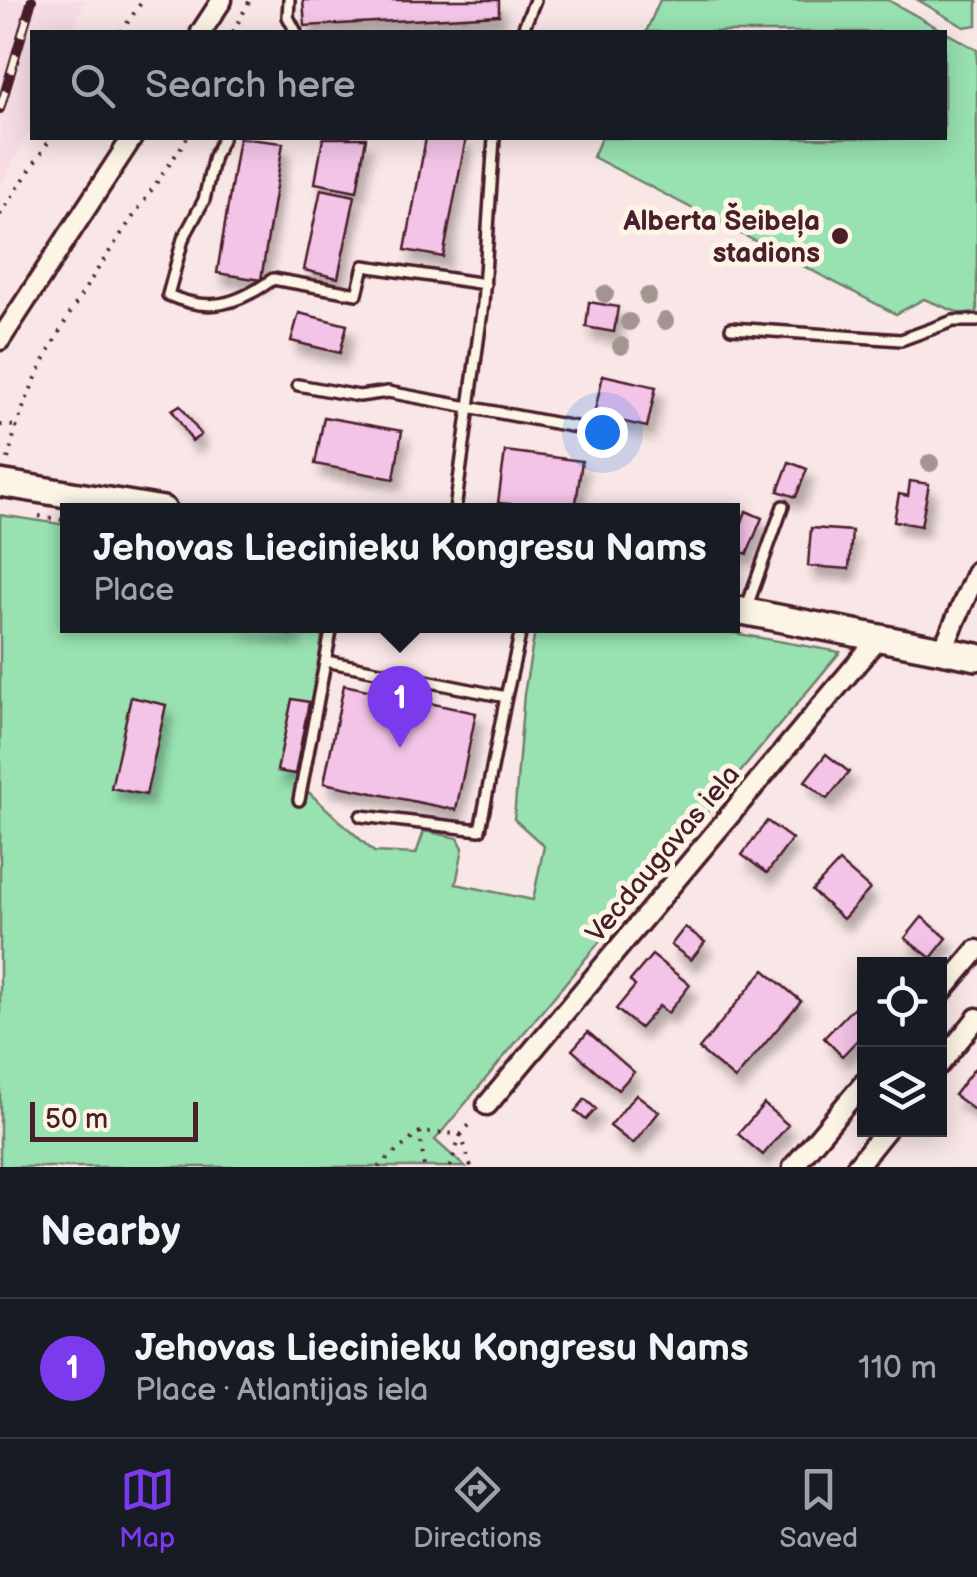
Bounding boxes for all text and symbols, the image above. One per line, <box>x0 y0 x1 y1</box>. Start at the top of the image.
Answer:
search box <box>30 30 947 140</box>
icon: search <box>65 58 120 113</box>
text: Search here <box>145 63 356 108</box>
place label: Alberta Šeibeļa stadions <box>622 202 820 270</box>
marker: Alberta Šeibeļa stadions <box>829 225 851 247</box>
your location <box>577 407 628 458</box>
popup <box>60 503 740 633</box>
text: Jehovas Liecinieku Kongresu Nams <box>93 526 707 571</box>
text: Place <box>93 571 174 610</box>
pin: 1 <box>368 666 432 748</box>
street label: Vecdaugavas iela <box>579 758 747 949</box>
map controls <box>857 957 947 1137</box>
button: locate <box>857 957 947 1047</box>
button: layers <box>857 1047 947 1137</box>
scale bar <box>30 1097 198 1142</box>
text: 50 m <box>45 1103 108 1136</box>
text: Nearby <box>40 1207 180 1258</box>
text: Jehovas Liecinieku Kongresu Nams <box>135 1326 749 1371</box>
text: 1 <box>66 1349 79 1388</box>
text: 110 m <box>858 1349 937 1388</box>
text: Place · Atlantijas iela <box>135 1371 428 1410</box>
tab: Map <box>119 1462 175 1555</box>
tab: Directions <box>413 1462 542 1555</box>
tab: Saved <box>780 1462 858 1555</box>

